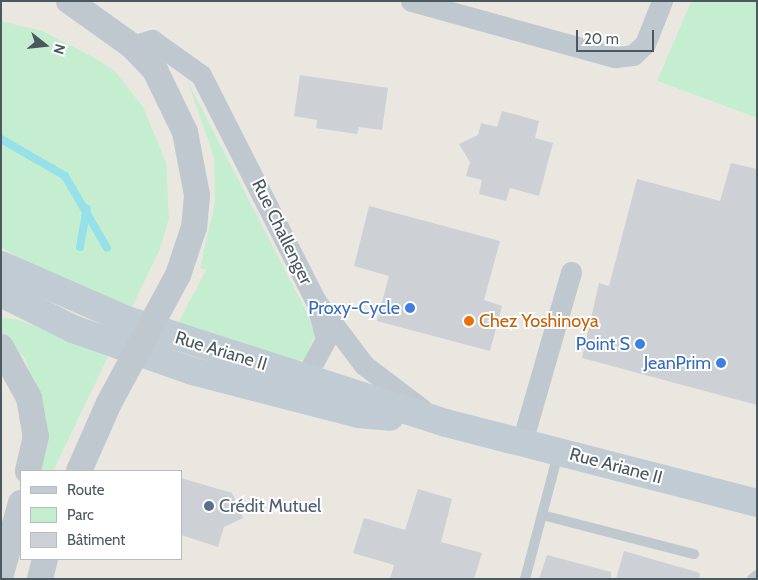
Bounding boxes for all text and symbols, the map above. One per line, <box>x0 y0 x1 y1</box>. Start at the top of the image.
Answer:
north arrow <box>20 20 70 70</box>
scale bar <box>578 20 656 52</box>
text: 20 m <box>584 30 619 48</box>
text: N <box>49 42 69 56</box>
street label: Rue Challenger <box>247 176 317 288</box>
place label: Proxy-Cycle <box>308 297 400 319</box>
marker: Proxy-Cycle <box>404 302 416 314</box>
place label: Chez Yoshinoya <box>479 310 599 332</box>
marker: Chez Yoshinoya <box>463 315 475 327</box>
street label: Rue Ariane II <box>172 327 270 375</box>
place label: Point S <box>576 333 630 355</box>
marker: Point S <box>634 338 646 350</box>
place label: JeanPrim <box>644 352 711 374</box>
marker: JeanPrim <box>715 357 727 369</box>
street label: Rue Ariane II <box>567 443 665 489</box>
legend <box>20 470 182 560</box>
text: Route <box>67 481 105 499</box>
place label: Crédit Mutuel <box>219 495 321 517</box>
marker: Crédit Mutuel <box>203 500 215 512</box>
text: Parc <box>67 506 94 524</box>
text: Bâtiment <box>67 531 125 549</box>

